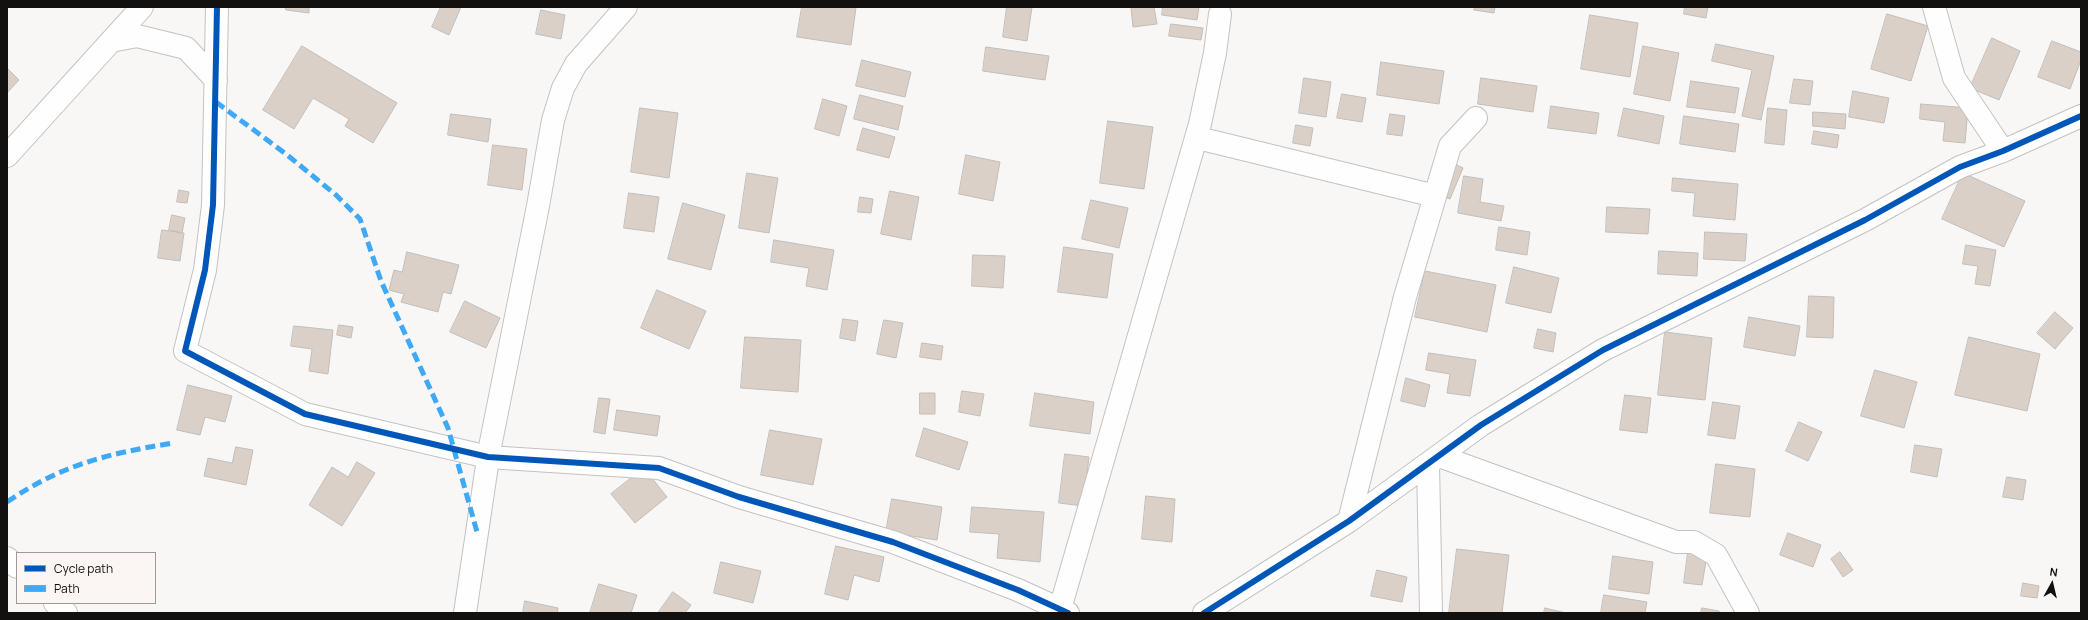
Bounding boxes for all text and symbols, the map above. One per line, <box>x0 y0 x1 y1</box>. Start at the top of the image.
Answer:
legend <box>16 552 156 604</box>
text: Cycle path <box>54 560 113 577</box>
north arrow <box>2032 564 2072 604</box>
text: N <box>2049 564 2059 580</box>
text: Path <box>54 580 80 597</box>

